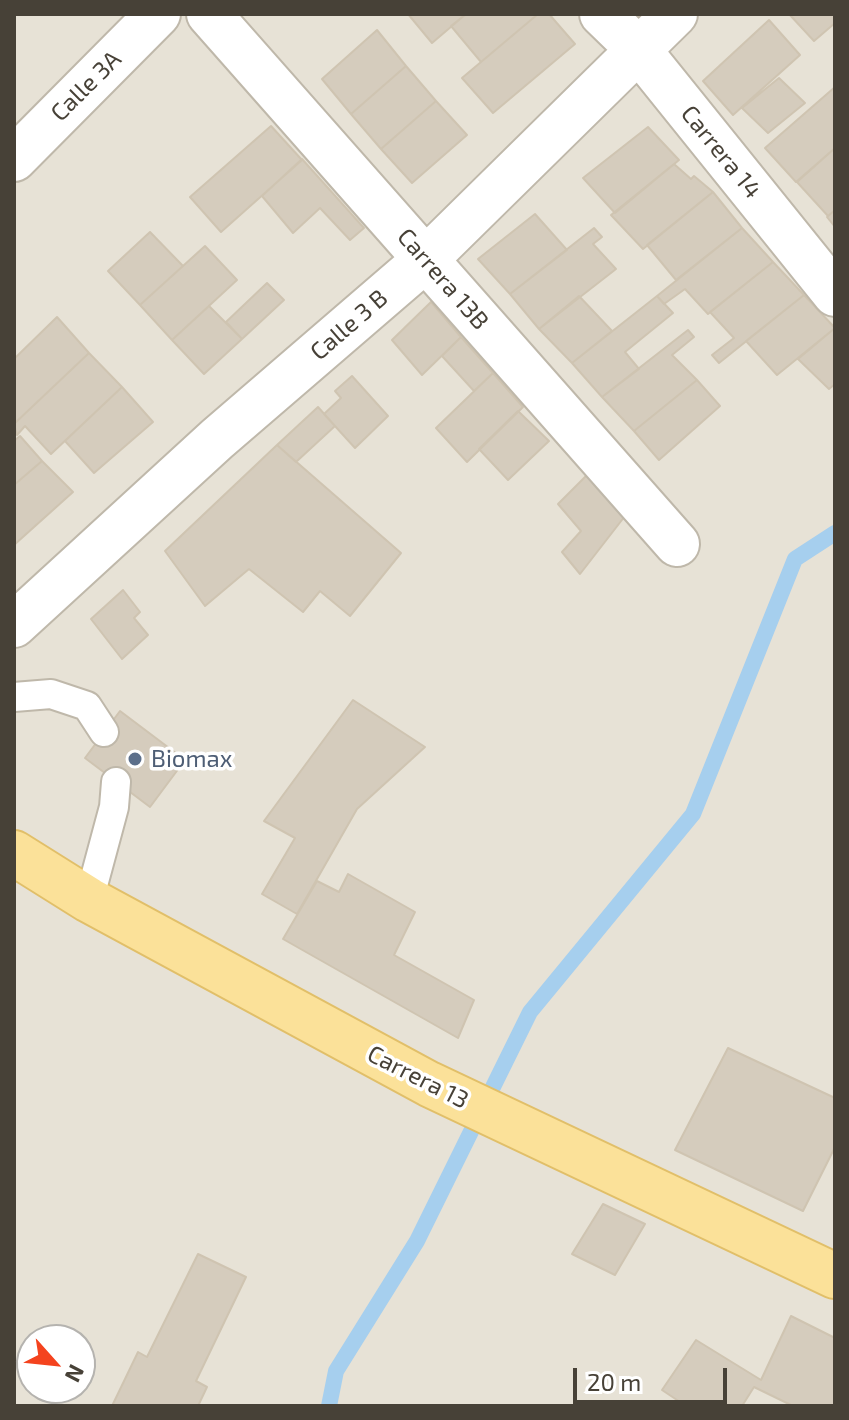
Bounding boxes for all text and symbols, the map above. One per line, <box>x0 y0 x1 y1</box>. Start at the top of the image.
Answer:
street label: Calle 3A <box>45 45 127 127</box>
street label: Carrera 14 <box>675 100 767 204</box>
street label: Carrera 13B <box>391 223 495 335</box>
street label: Calle 3 B <box>304 284 394 366</box>
place label: Biomax <box>151 745 232 773</box>
marker: Biomax <box>126 750 144 768</box>
street label: Carrera 13 <box>363 1039 473 1115</box>
north arrow <box>16 1324 96 1404</box>
scale bar <box>577 1352 731 1402</box>
text: N <box>60 1361 91 1387</box>
text: 20 m <box>587 1367 641 1396</box>

